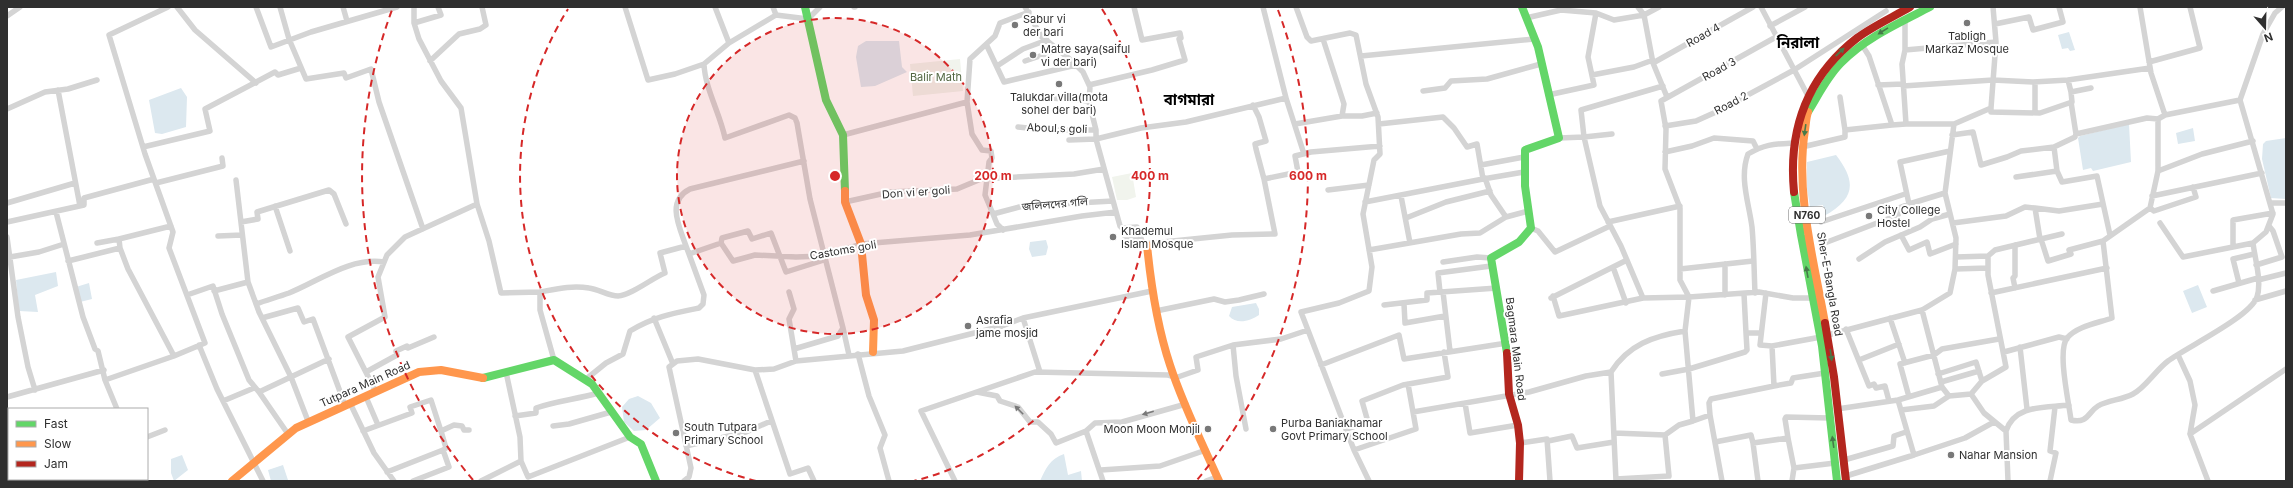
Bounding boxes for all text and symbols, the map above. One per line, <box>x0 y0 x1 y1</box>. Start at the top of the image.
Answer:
north arrow <box>2245 8 2285 48</box>
place label: Sabur vi der bari <box>1023 12 1066 39</box>
marker: Tabligh Markaz Mosque <box>1962 18 1972 28</box>
marker: Sabur vi der bari <box>1010 20 1020 30</box>
street label: Road 4 <box>1684 20 1722 50</box>
one-way arrow <box>1878 27 1888 35</box>
place label: Tabligh Markaz Mosque <box>1925 29 2009 56</box>
text: N <box>2262 29 2275 45</box>
district label: নিরালা <box>1776 33 1820 52</box>
place label: Matre saya(saiful vi der bari) <box>1041 42 1130 69</box>
one-way arrow <box>1835 48 1845 57</box>
marker: Matre saya(saiful vi der bari) <box>1028 50 1038 60</box>
street label: Road 3 <box>1700 54 1739 84</box>
park label: Balir Math <box>910 70 962 84</box>
marker: Talukdar villa(mota sohel der bari) <box>1054 79 1064 89</box>
street label: Road 2 <box>1712 88 1750 118</box>
place label: Talukdar villa(mota sohel der bari) <box>1010 90 1108 117</box>
district label: বাগমারা <box>1163 90 1215 109</box>
street label: Aboul,s goli <box>1026 120 1088 136</box>
one-way arrow <box>1802 124 1808 136</box>
text: 200 m <box>974 168 1012 183</box>
text: 400 m <box>1131 168 1169 183</box>
text: 600 m <box>1289 168 1327 183</box>
centre of rings <box>828 169 842 183</box>
street label: Don vi er goli <box>881 183 951 201</box>
street label: জলিলদের গলি <box>1020 194 1090 214</box>
place label: City College Hostel <box>1877 203 1940 230</box>
road number: N760 <box>1789 207 1825 223</box>
marker: City College Hostel <box>1864 211 1874 221</box>
place label: Khademul Islam Mosque <box>1121 224 1193 251</box>
street label: Sher-E-Bangla Road <box>1814 231 1846 337</box>
marker: Khademul Islam Mosque <box>1108 232 1118 242</box>
street label: Castoms goli <box>809 237 877 263</box>
one-way arrow <box>1804 266 1810 279</box>
street label: Bagmara Main Road <box>1503 296 1529 402</box>
place label: Asrafia jame mosjid <box>975 313 1038 340</box>
marker: Asrafia jame mosjid <box>963 321 973 331</box>
one-way arrow <box>1828 349 1834 361</box>
street label: Tutpara Main Road <box>318 358 412 410</box>
one-way arrow <box>1014 405 1024 415</box>
legend <box>8 408 148 480</box>
one-way arrow <box>1142 411 1155 417</box>
text: Fast <box>44 416 68 431</box>
place label: Purba Baniakhamar Govt Primary School <box>1281 416 1388 443</box>
place label: South Tutpara Primary School <box>684 420 763 447</box>
place label: Moon Moon Monjil <box>1104 422 1200 436</box>
marker: Moon Moon Monjil <box>1203 424 1213 434</box>
marker: Purba Baniakhamar Govt Primary School <box>1268 424 1278 434</box>
marker: South Tutpara Primary School <box>671 428 681 438</box>
text: Slow <box>44 436 72 451</box>
one-way arrow <box>1830 436 1836 448</box>
place label: Nahar Mansion <box>1959 448 2038 462</box>
marker: Nahar Mansion <box>1946 450 1956 460</box>
text: Jam <box>44 456 68 471</box>

